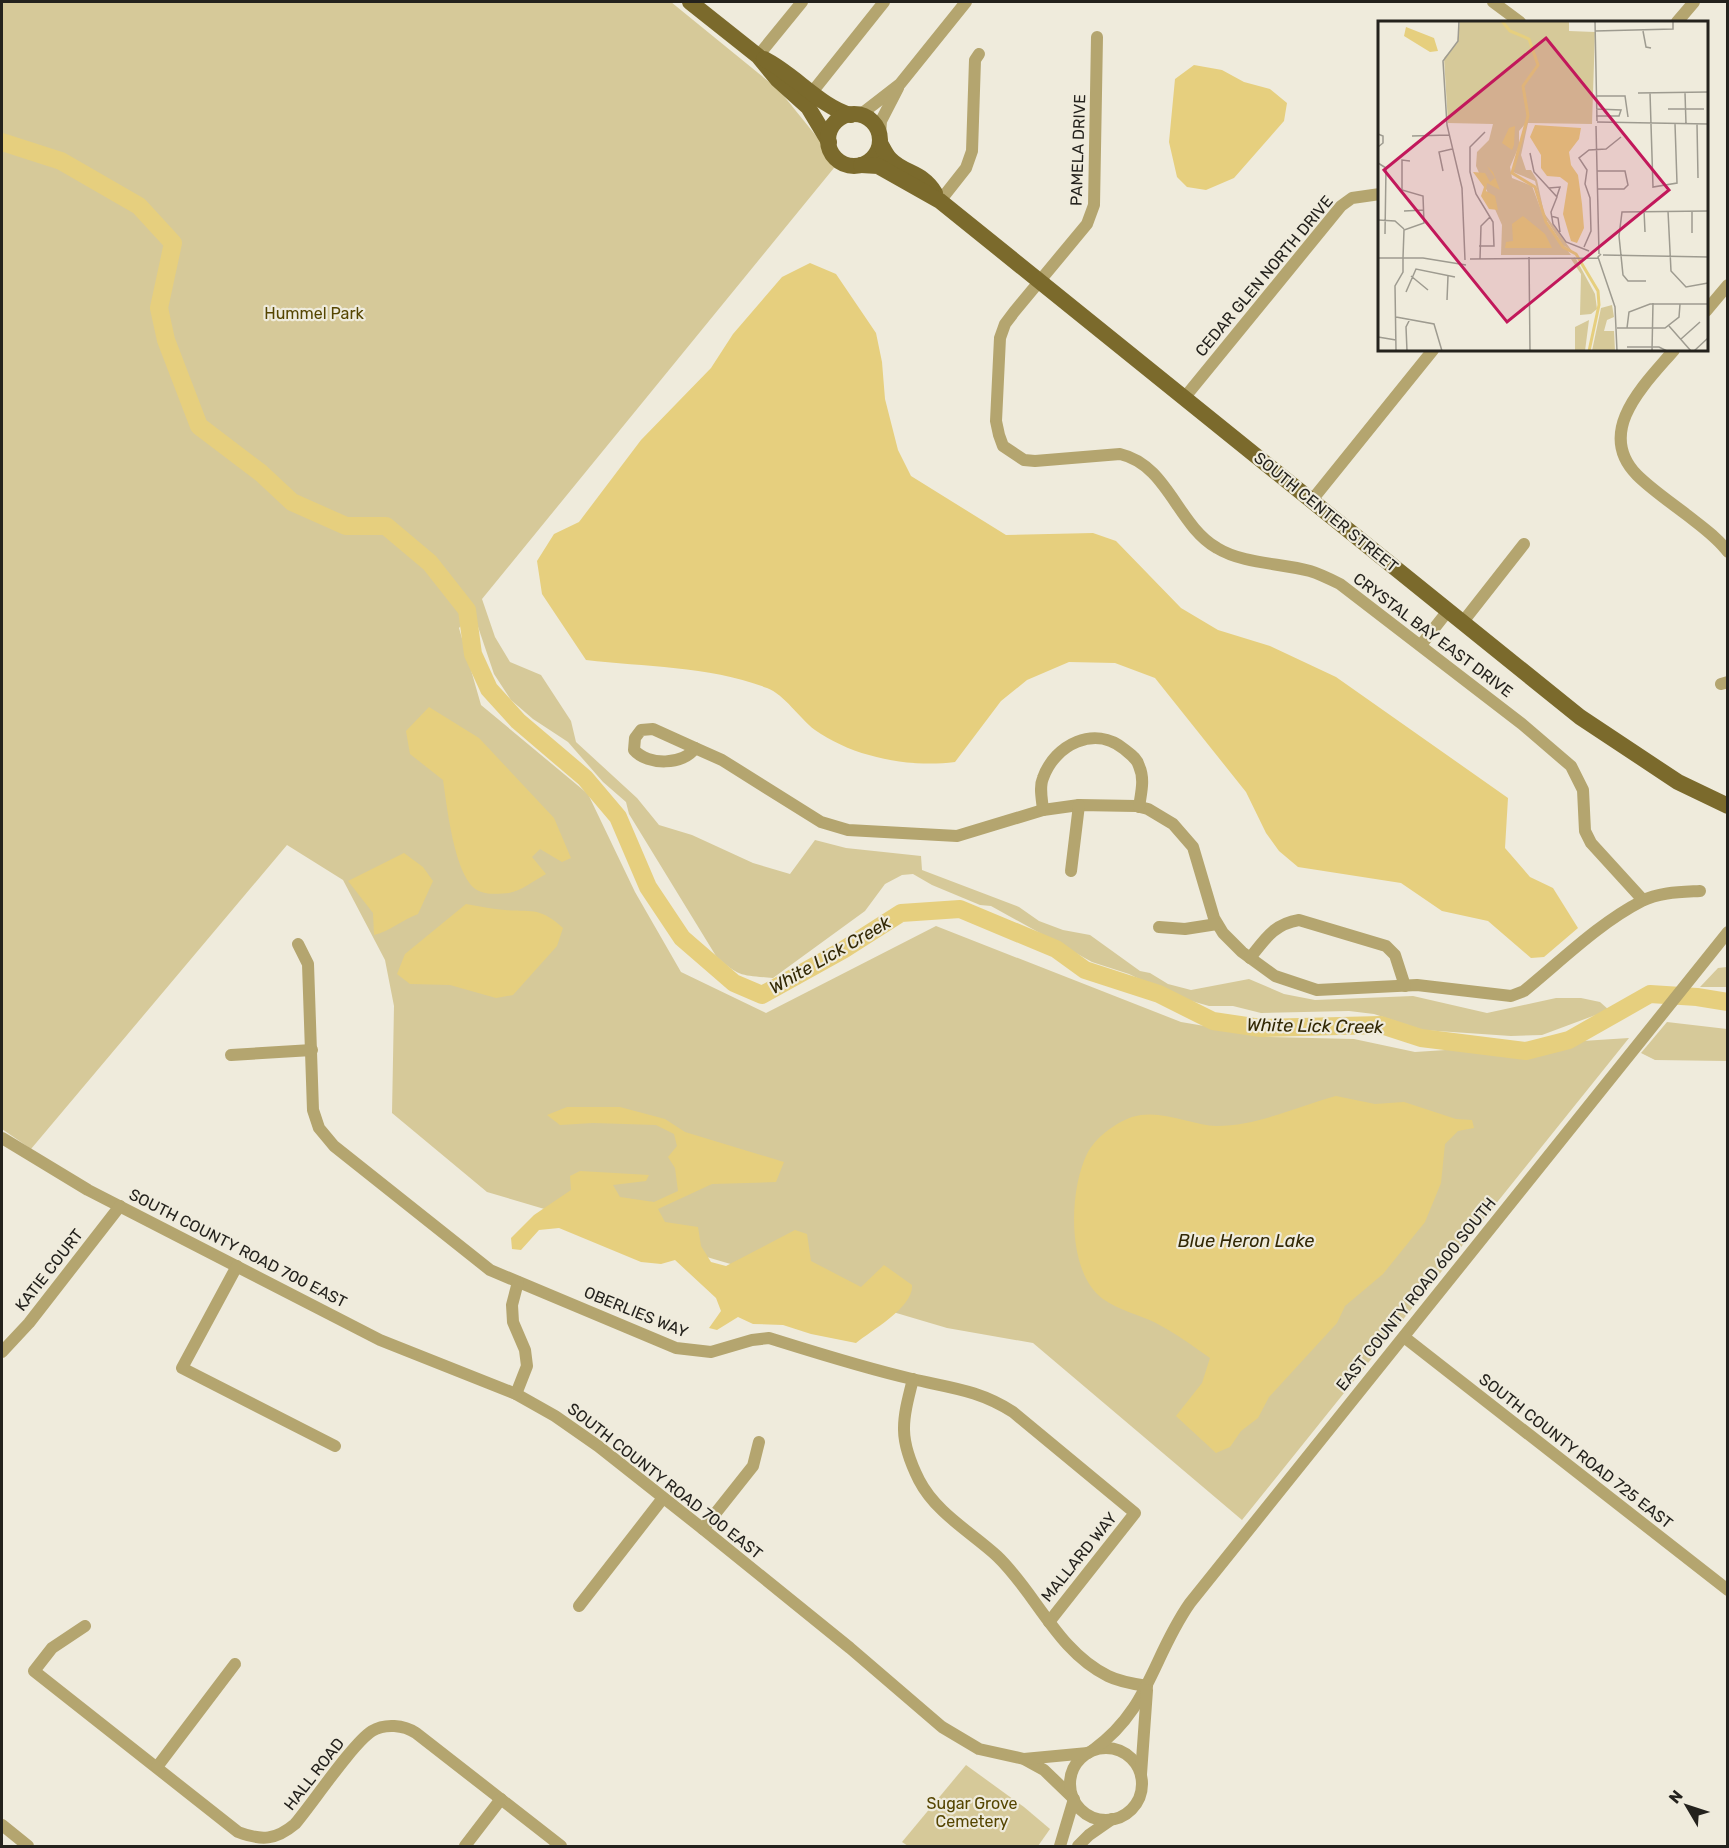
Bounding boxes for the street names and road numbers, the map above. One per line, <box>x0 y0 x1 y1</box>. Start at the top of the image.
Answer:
street label: PAMELA DRIVE <box>1067 94 1089 206</box>
street label: CEDAR GLEN NORTH DRIVE <box>1191 192 1337 360</box>
street label: SOUTH CENTER STREET <box>1250 448 1402 576</box>
street label: CRYSTAL BAY EAST DRIVE <box>1350 569 1516 701</box>
street label: SOUTH COUNTY ROAD 700 EAST <box>126 1185 350 1311</box>
street label: EAST COUNTY ROAD 600 SOUTH <box>1332 1194 1500 1394</box>
street label: KATIE COURT <box>11 1225 87 1315</box>
street label: OBERLIES WAY <box>581 1282 691 1342</box>
street label: SOUTH COUNTY ROAD 725 EAST <box>1475 1369 1677 1533</box>
street label: SOUTH COUNTY ROAD 700 EAST <box>564 1399 766 1563</box>
street label: MALLARD WAY <box>1037 1508 1121 1606</box>
street label: HALL ROAD <box>280 1734 348 1814</box>

